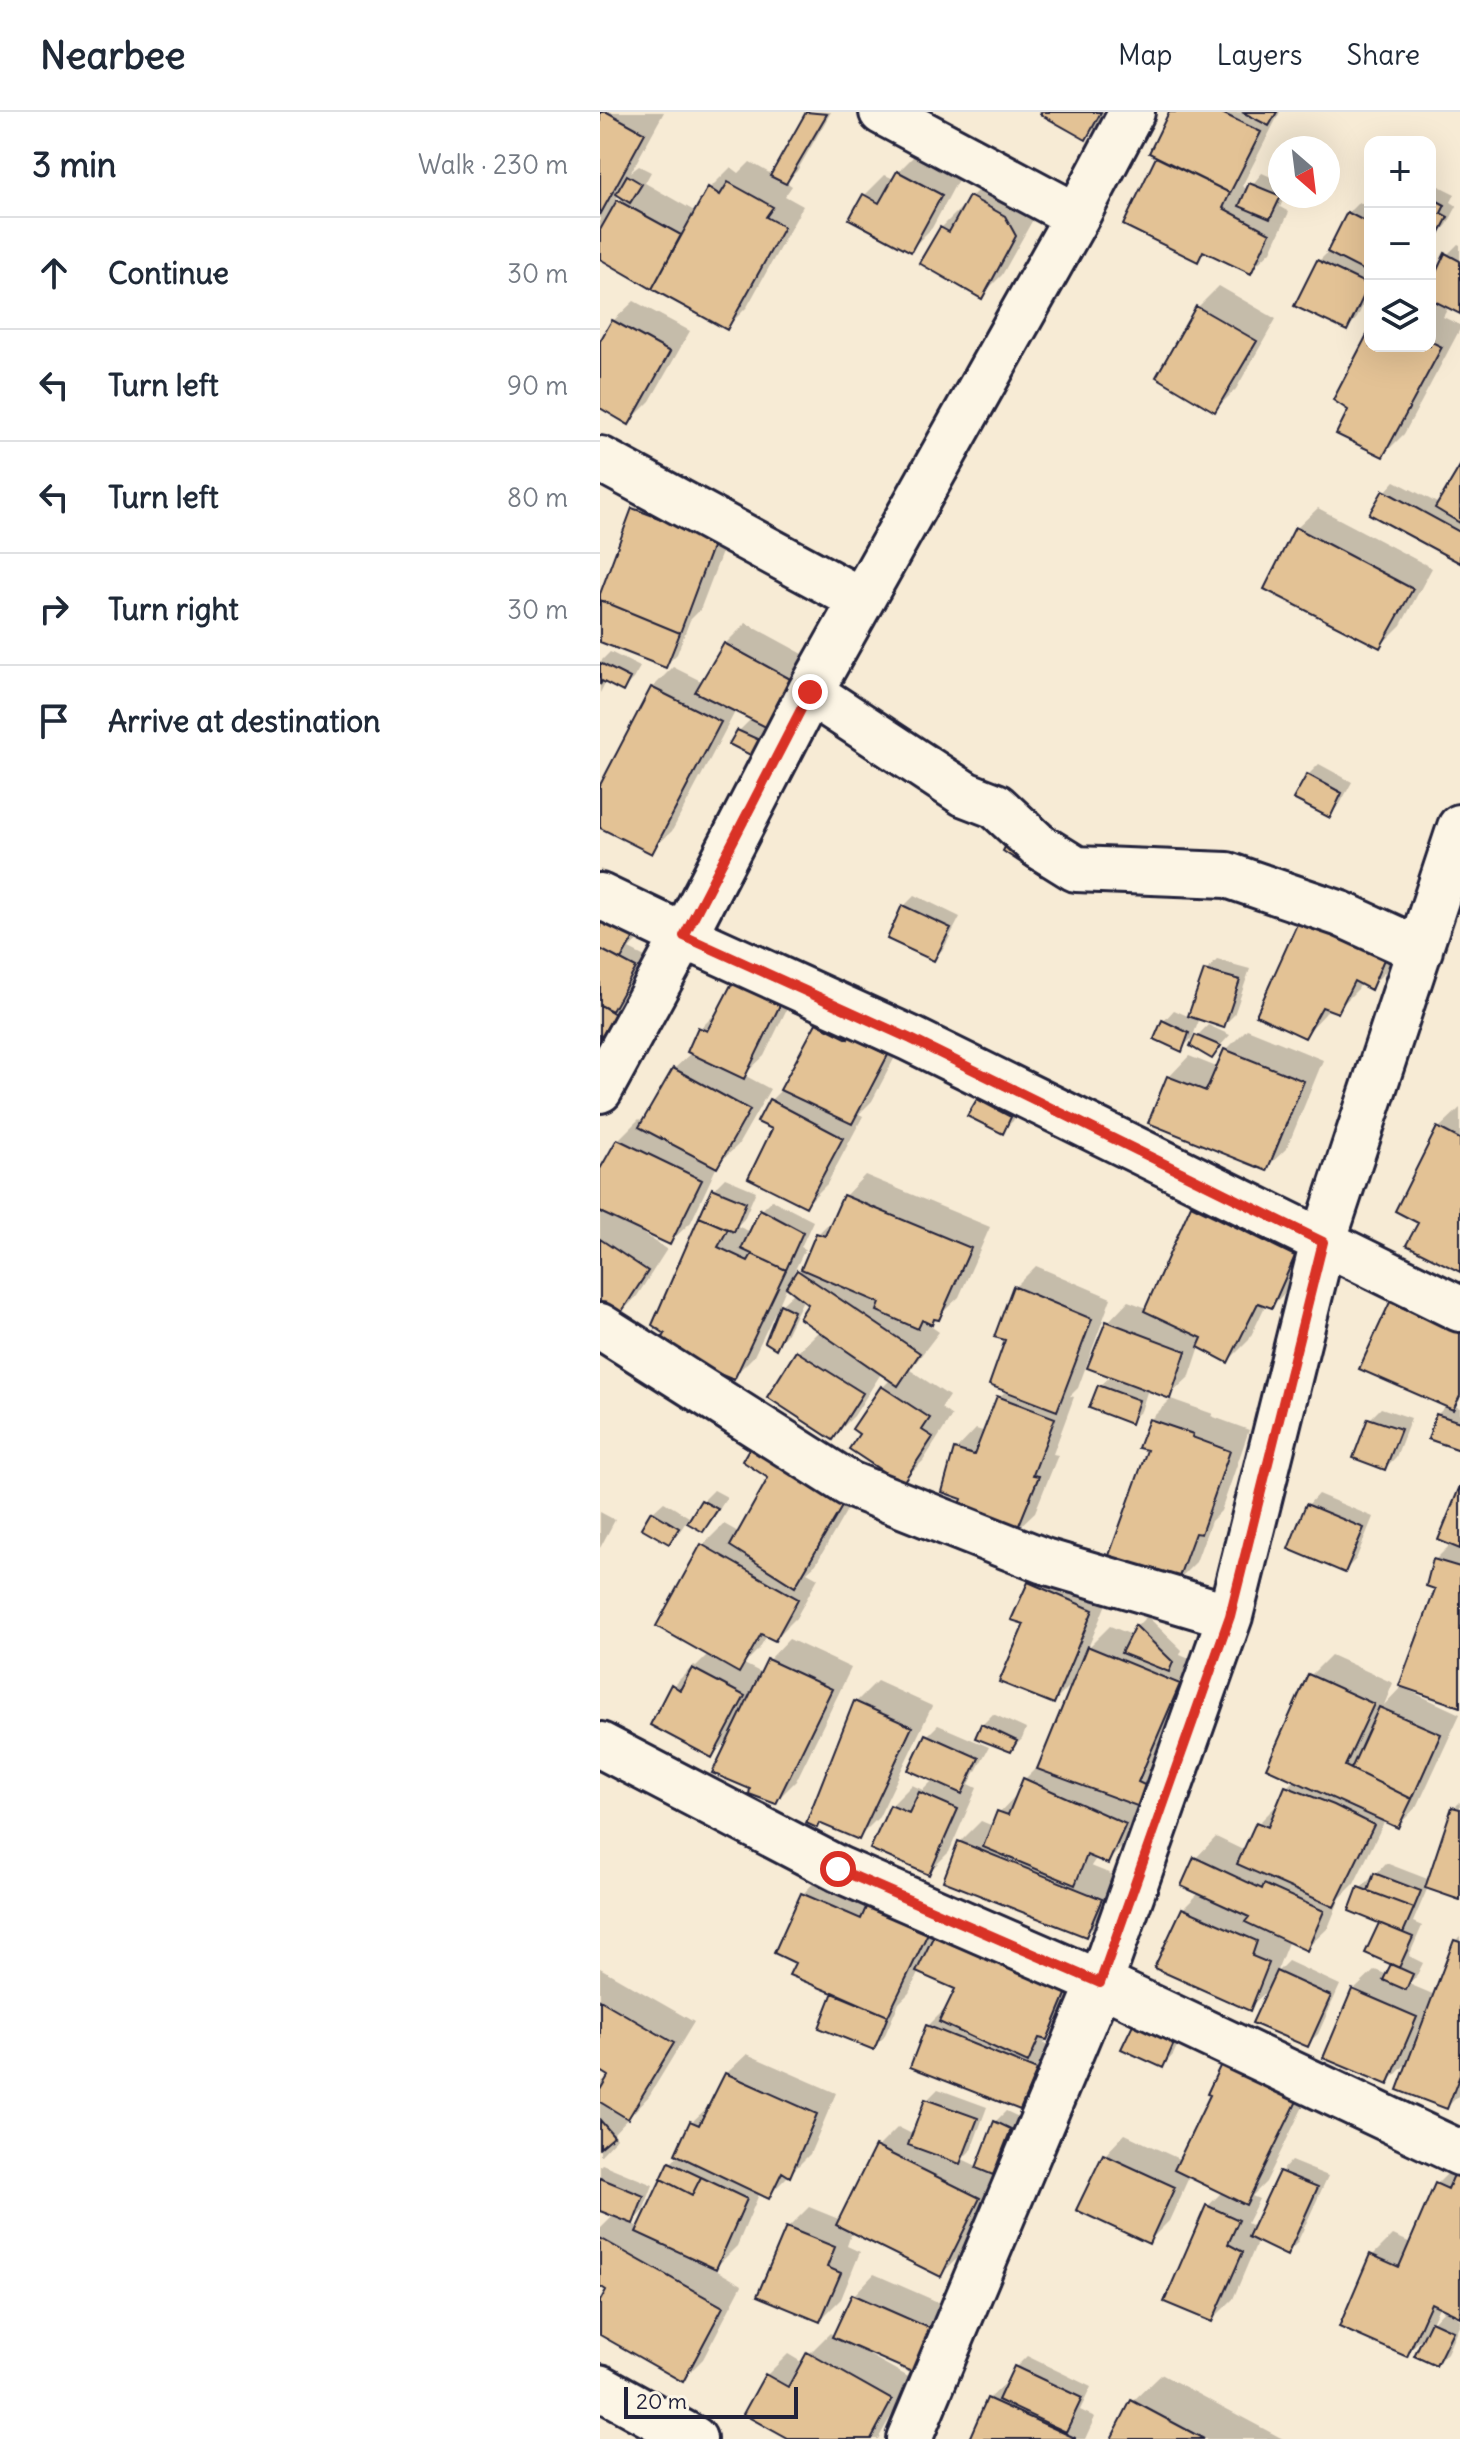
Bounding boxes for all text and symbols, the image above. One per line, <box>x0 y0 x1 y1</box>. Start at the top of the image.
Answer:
text: Nearbee <box>40 32 186 79</box>
text: Map <box>1118 37 1173 73</box>
text: Layers <box>1217 37 1303 73</box>
text: Share <box>1347 37 1420 73</box>
north arrow <box>1268 136 1340 208</box>
map controls <box>1364 136 1436 352</box>
button: + <box>1364 136 1436 208</box>
text: 3 min <box>32 143 117 186</box>
text: Walk · 230 m <box>418 148 568 181</box>
button: − <box>1364 208 1436 280</box>
icon: ahead <box>32 251 76 295</box>
text: Continue <box>108 254 229 292</box>
text: 30 m <box>507 257 568 290</box>
button: layers <box>1364 280 1436 352</box>
icon: left <box>32 363 76 407</box>
text: Turn left <box>108 366 219 404</box>
text: 90 m <box>507 369 568 402</box>
icon: left <box>32 475 76 519</box>
text: Turn left <box>108 478 219 516</box>
text: 80 m <box>507 481 568 514</box>
icon: right <box>32 587 76 631</box>
text: Turn right <box>108 590 239 628</box>
text: 30 m <box>507 593 568 626</box>
route end <box>792 674 828 710</box>
icon: arrive <box>32 699 76 743</box>
text: Arrive at destination <box>108 702 380 740</box>
route start <box>820 1851 856 1887</box>
scale bar <box>624 2383 798 2419</box>
text: 20 m <box>636 2387 687 2415</box>

